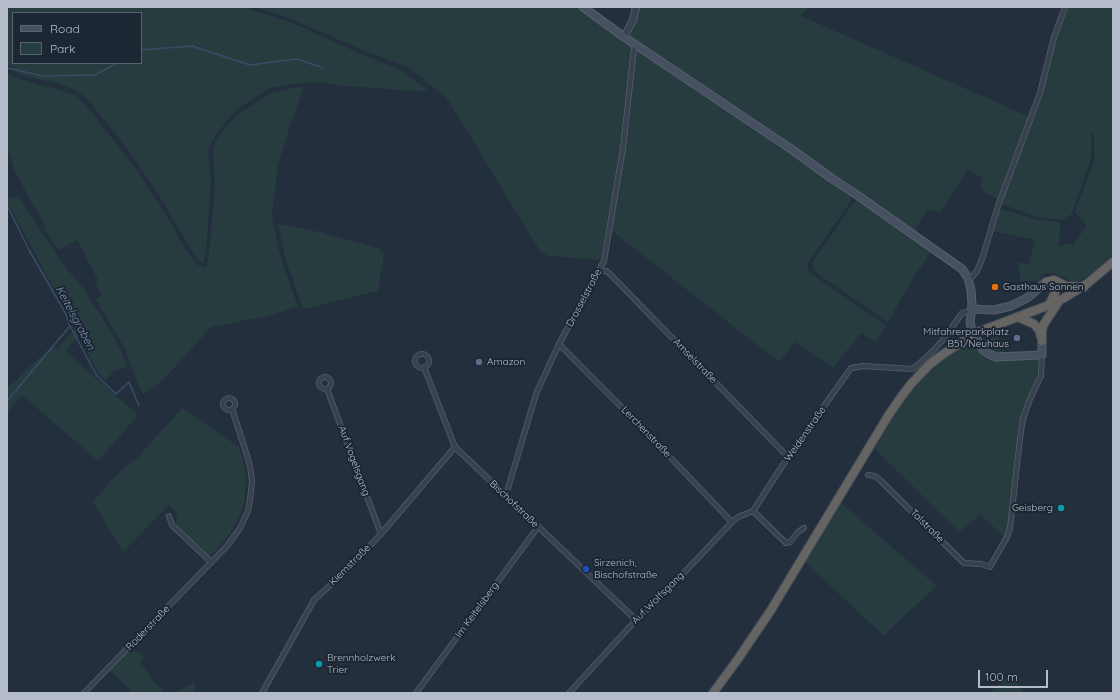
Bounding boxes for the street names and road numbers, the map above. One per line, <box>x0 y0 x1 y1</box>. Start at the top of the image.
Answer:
street label: Drosselstraße <box>564 267 604 329</box>
street label: Amselstraße <box>671 336 719 386</box>
street label: Lerchenstraße <box>619 404 673 460</box>
street label: Weidenstraße <box>782 404 828 464</box>
street label: Auf Vogelsgang <box>336 424 372 498</box>
street label: Bischofstraße <box>487 478 541 530</box>
street label: Talstraße <box>908 507 946 545</box>
street label: Kiemstraße <box>327 542 373 588</box>
street label: Auf Wolfsgang <box>629 569 687 627</box>
street label: Im Keitelsberg <box>453 580 501 640</box>
street label: Roderstraße <box>124 603 172 653</box>

